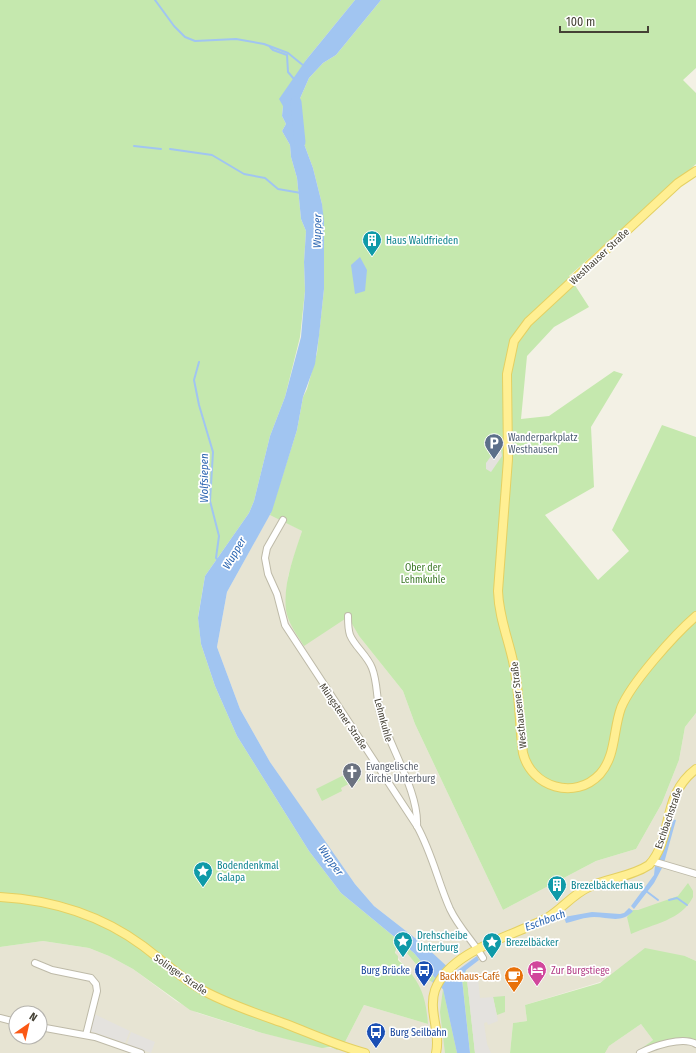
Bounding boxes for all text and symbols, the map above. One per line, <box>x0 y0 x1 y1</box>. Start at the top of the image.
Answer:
scale bar <box>560 8 648 34</box>
text: 100 m <box>566 15 595 29</box>
water label: Wupper <box>311 213 324 248</box>
street label: Westhauser Straße <box>567 226 632 287</box>
building icon: Haus Waldfrieden <box>361 229 383 257</box>
place label: Haus Waldfrieden <box>386 235 458 247</box>
parking icon: Wanderparkplatz Westhausen <box>483 432 505 460</box>
place label: Wanderparkplatz Westhausen <box>508 432 578 456</box>
water label: Wolfsiepen <box>198 453 211 503</box>
water label: Wupper <box>220 534 249 571</box>
park label: Ober der Lehmkuhle <box>401 562 445 586</box>
street label: Westhausener Straße <box>508 661 530 749</box>
street label: Müngstener Straße <box>317 681 370 752</box>
street label: Lehmkuhle <box>371 697 395 743</box>
church icon: Evangelische Kirche Unterburg <box>341 761 363 789</box>
place label: Evangelische Kirche Unterburg <box>366 761 435 785</box>
street label: Eschbachstraße <box>653 786 685 851</box>
water label: Wupper <box>315 843 347 879</box>
place icon: Bodendenkmal Galapa <box>192 860 214 888</box>
place label: Bodendenkmal Galapa <box>217 860 279 884</box>
building icon: Brezelbäckerhaus <box>546 874 568 902</box>
place label: Brezelbäckerhaus <box>571 880 643 892</box>
water label: Eschbach <box>523 907 567 934</box>
place icon: Drehscheibe Unterburg <box>392 930 414 958</box>
place label: Drehscheibe Unterburg <box>417 930 468 954</box>
place icon: Brezelbäcker <box>481 931 503 959</box>
place label: Brezelbäcker <box>506 937 559 949</box>
street label: Solinger Straße <box>151 952 210 998</box>
bus stop icon: Burg Brücke <box>413 959 435 987</box>
hotel icon: Zur Burgstiege <box>526 959 548 987</box>
place label: Burg Brücke <box>361 965 410 977</box>
cafe icon: Backhaus-Café <box>503 965 525 993</box>
place label: Zur Burgstiege <box>551 965 610 977</box>
place label: Backhaus-Café <box>440 971 500 983</box>
north arrow <box>8 1005 48 1045</box>
text: N <box>27 1010 40 1024</box>
bus stop icon: Burg Seilbahn <box>365 1021 387 1049</box>
place label: Burg Seilbahn <box>390 1027 447 1039</box>

